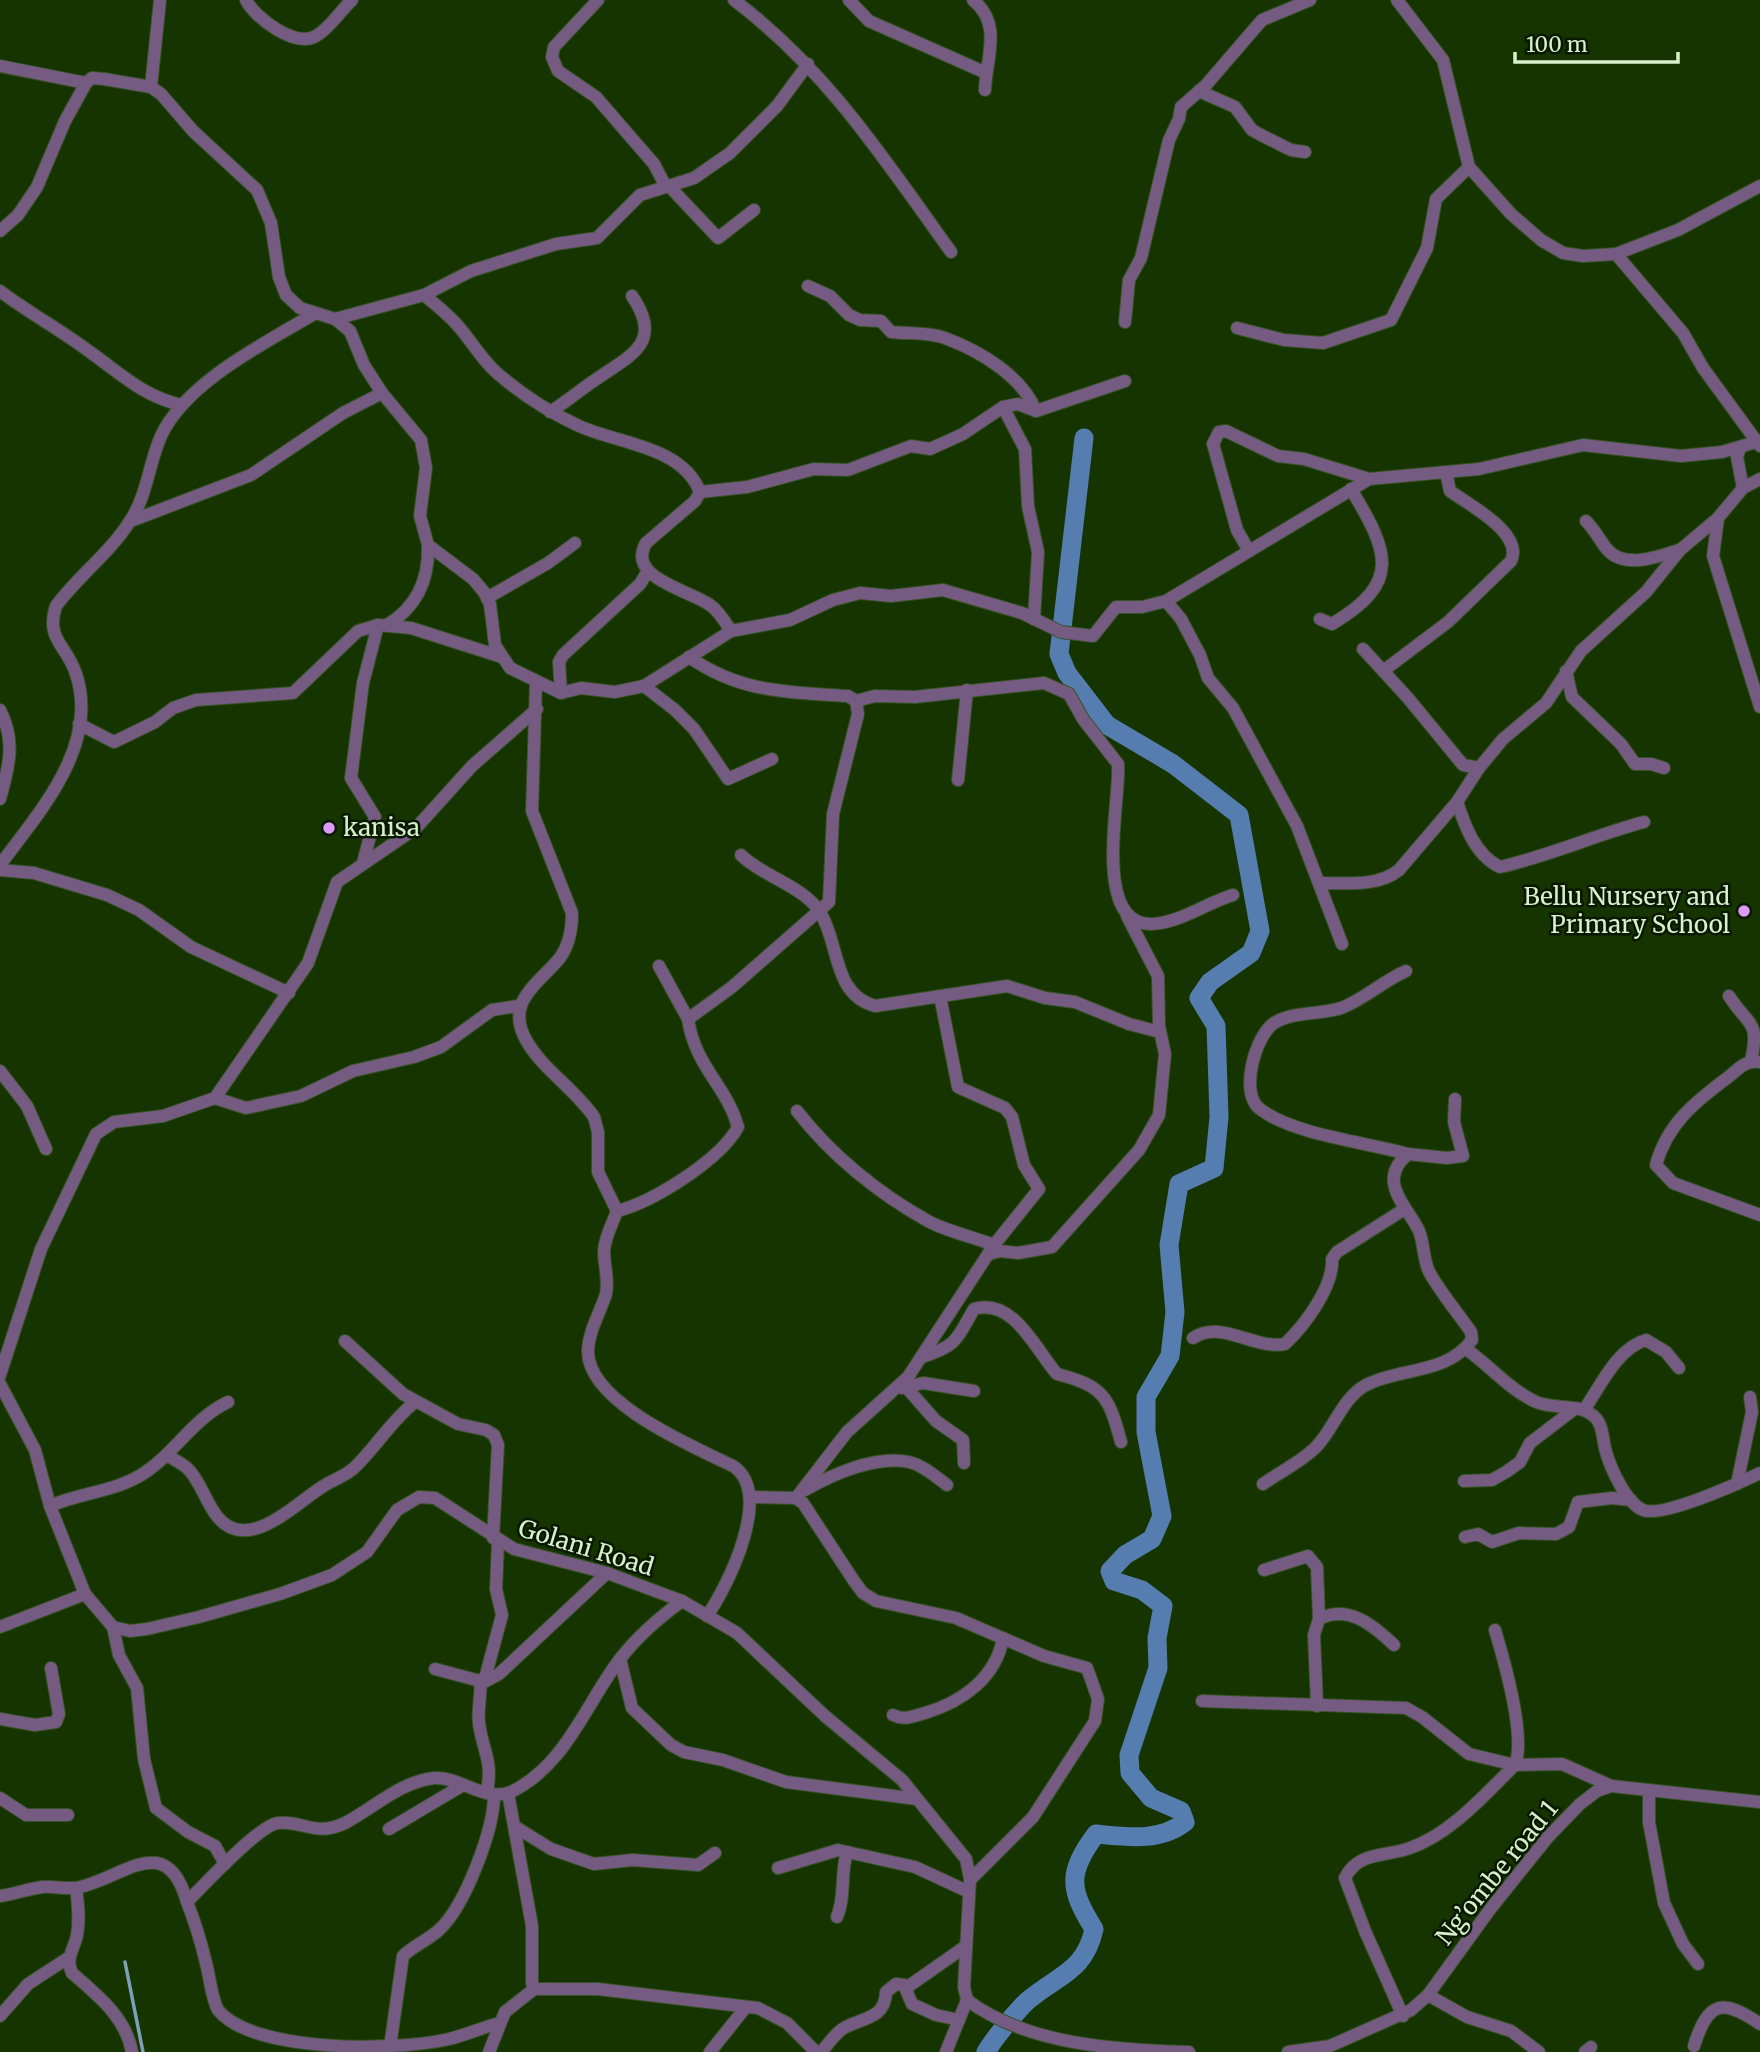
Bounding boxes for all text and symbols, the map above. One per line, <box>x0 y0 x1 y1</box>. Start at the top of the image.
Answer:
scale bar <box>1515 21 1678 65</box>
text: 100 m <box>1526 31 1588 58</box>
place label: kanisa <box>343 812 420 843</box>
marker: kanisa <box>321 820 337 836</box>
place label: Bellu Nursery and Primary School <box>1523 881 1730 940</box>
marker: Bellu Nursery and Primary School <box>1736 903 1752 919</box>
street label: Golani Road <box>515 1512 657 1583</box>
street label: Ng’ombe road 1 <box>1429 1794 1565 1951</box>

